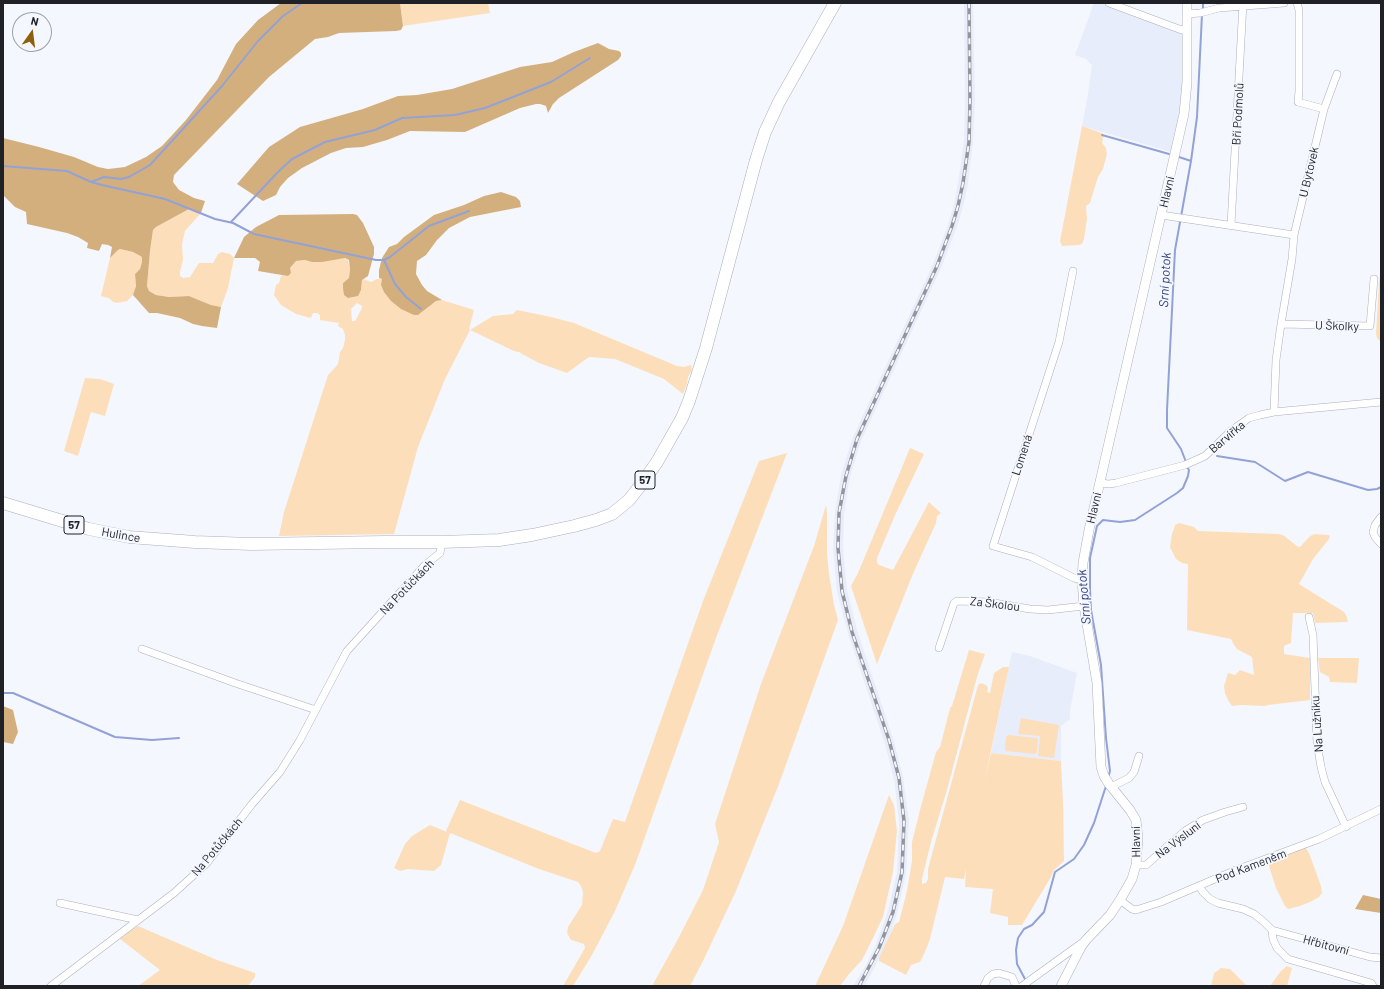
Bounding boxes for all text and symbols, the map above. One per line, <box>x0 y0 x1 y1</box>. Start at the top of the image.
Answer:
north arrow <box>12 12 52 52</box>
text: N <box>30 14 40 28</box>
street label: Bří Podmolů <box>1229 82 1247 146</box>
street label: U Bytovek <box>1296 145 1322 199</box>
street label: Hlavní <box>1156 175 1178 209</box>
water label: Srní potok <box>1156 252 1174 308</box>
street label: U Školky <box>1315 318 1359 334</box>
street label: Barvířka <box>1206 418 1248 456</box>
street label: Lomená <box>1009 433 1035 477</box>
road number: 57 <box>635 471 655 489</box>
street label: Hlavní <box>1083 491 1105 525</box>
road number: 57 <box>64 516 84 534</box>
street label: Hulince <box>101 525 141 545</box>
street label: Na Potůčkách <box>377 556 437 618</box>
water label: Srní potok <box>1074 569 1094 625</box>
street label: Za Školou <box>969 594 1021 614</box>
street label: Na Lužníku <box>1308 695 1326 753</box>
street label: Na Potůčkách <box>188 815 246 879</box>
street label: Na Výsluní <box>1153 818 1203 862</box>
street label: Hlavní <box>1129 826 1143 858</box>
street label: Pod Kameněm <box>1214 846 1288 886</box>
street label: Hřbitovní <box>1301 932 1351 958</box>

